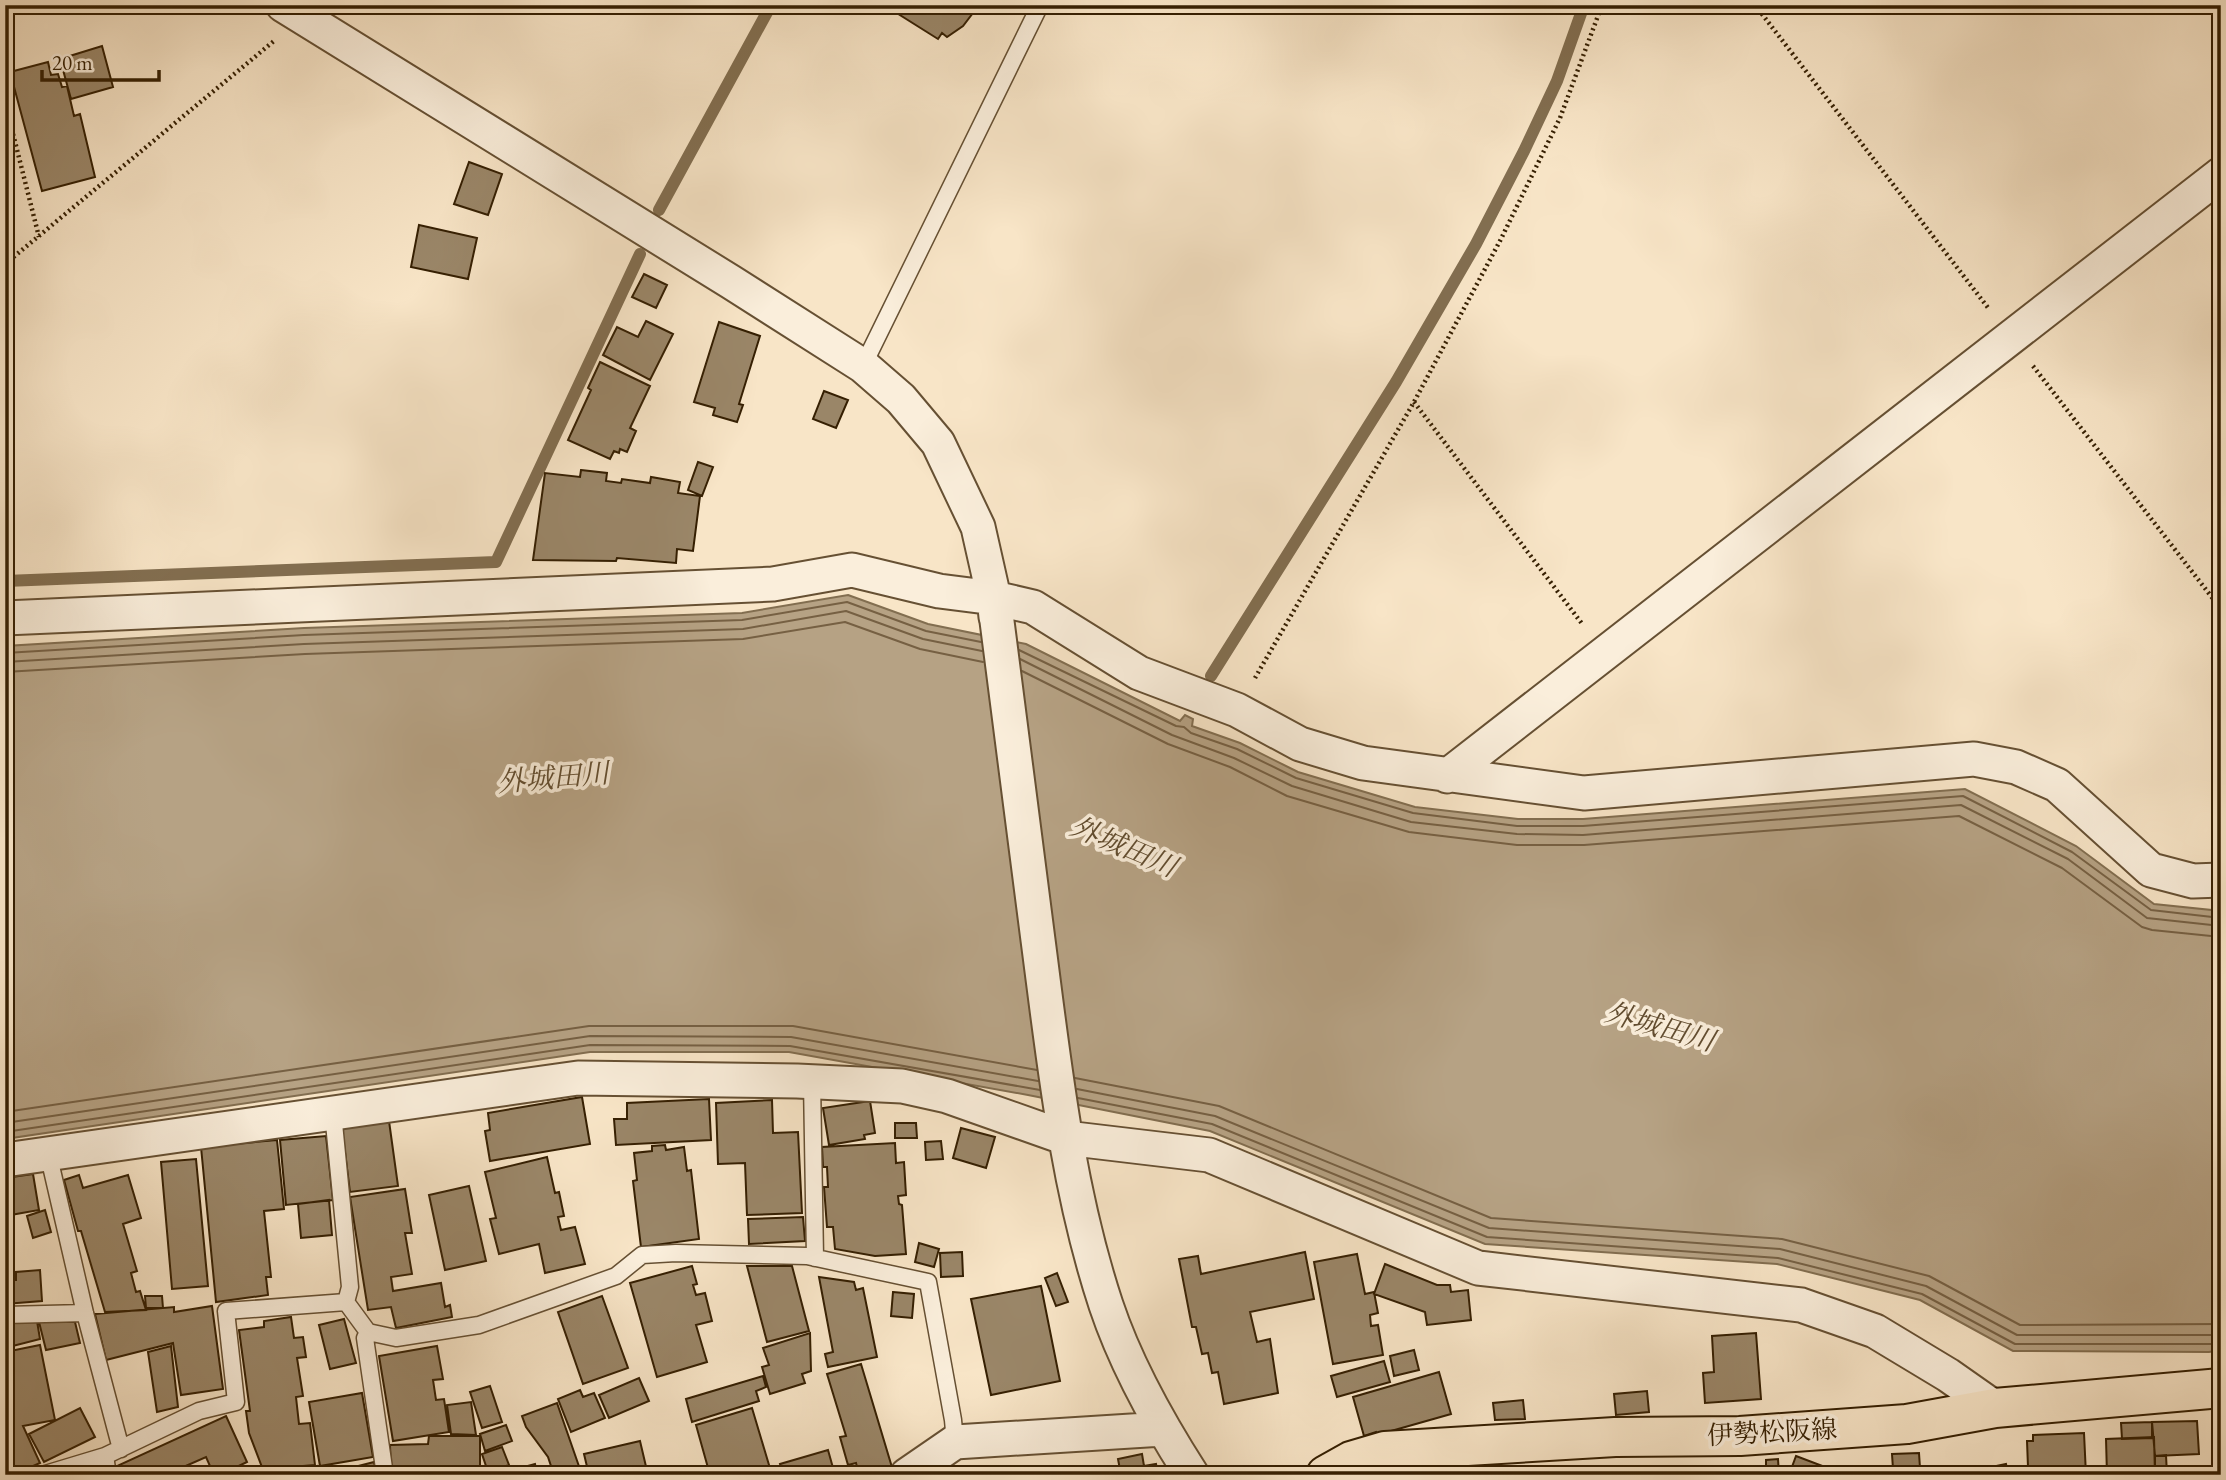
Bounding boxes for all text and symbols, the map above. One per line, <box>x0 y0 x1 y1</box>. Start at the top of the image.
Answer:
scale bar <box>42 38 159 82</box>
text: 20 m <box>52 49 93 76</box>
water label: 外城田川 <box>496 754 613 800</box>
water label: 外城田川 <box>1065 808 1185 886</box>
water label: 外城田川 <box>1601 993 1722 1060</box>
street label: 伊勢松阪線 <box>1706 1412 1838 1452</box>

